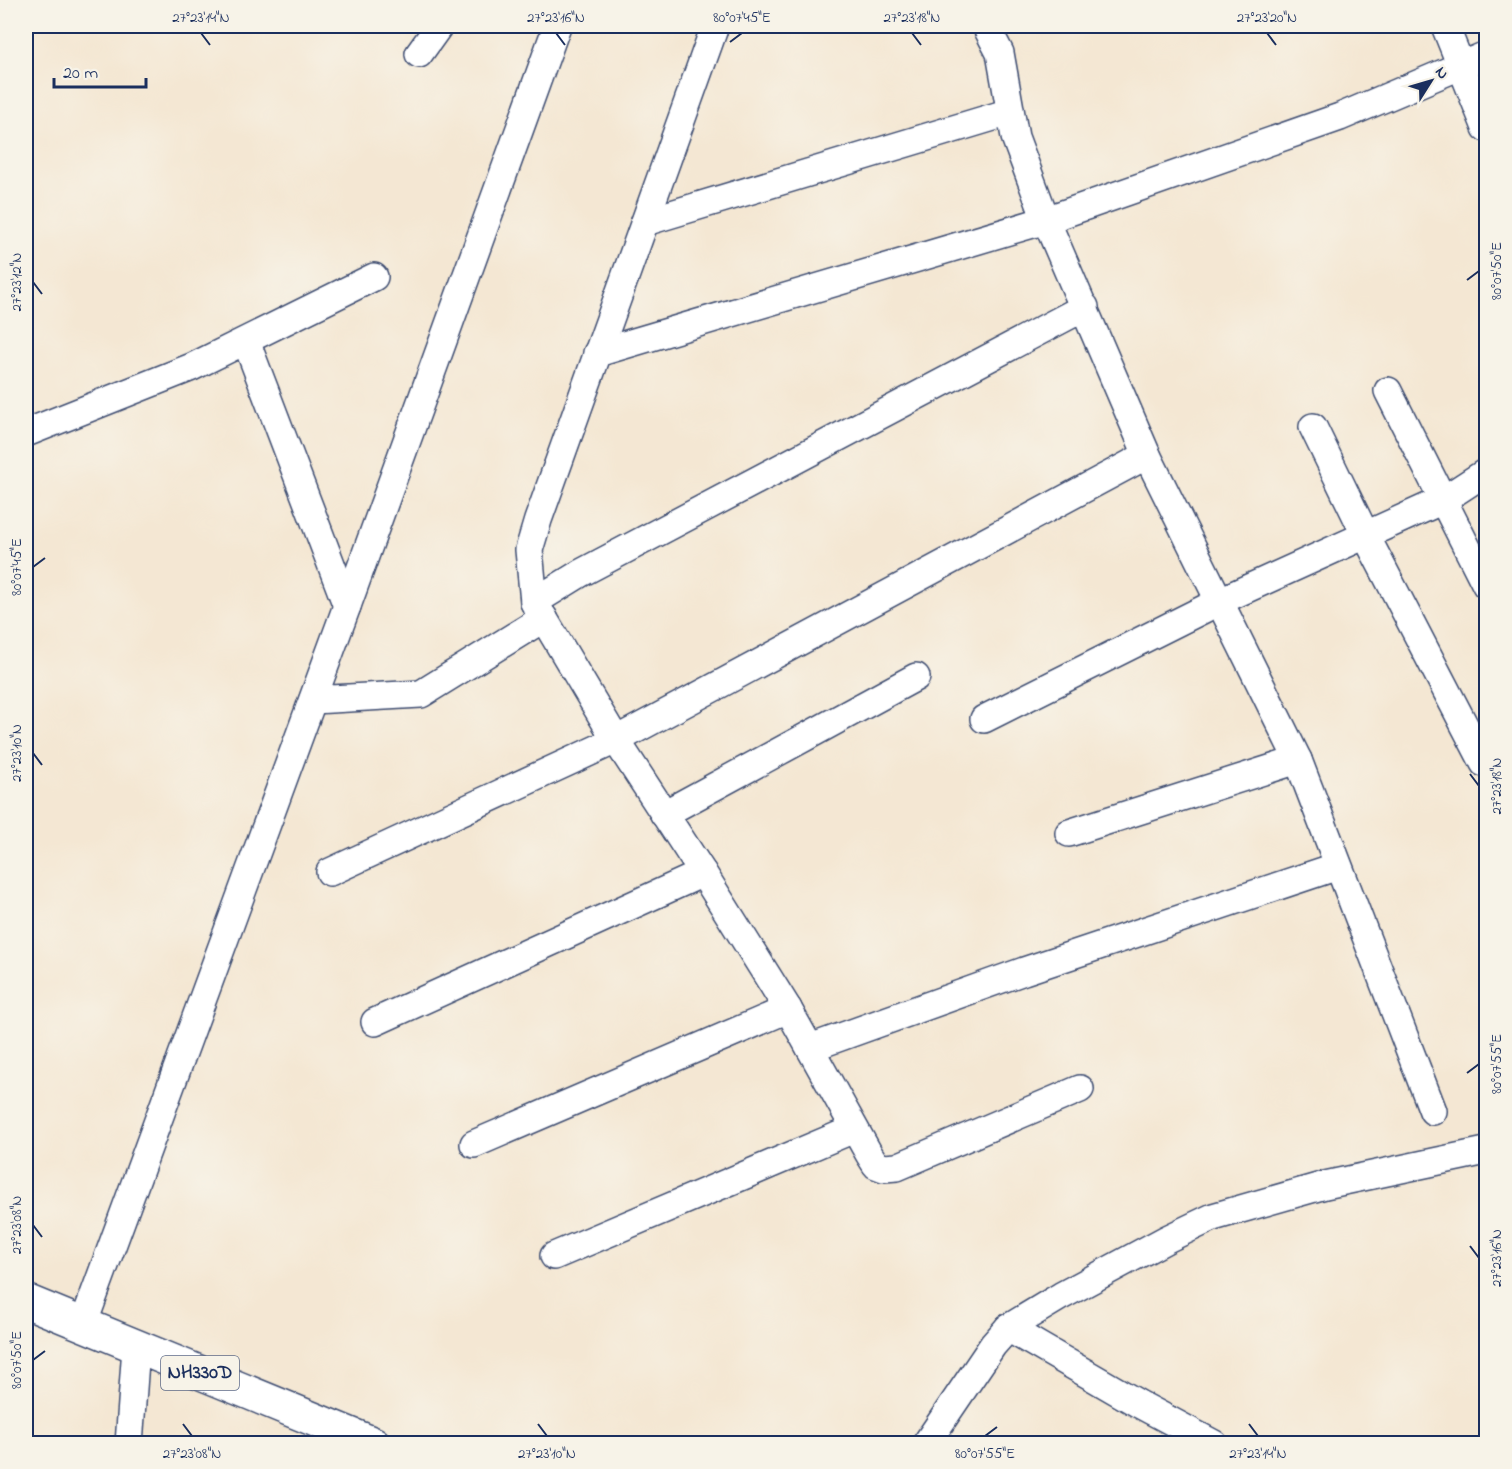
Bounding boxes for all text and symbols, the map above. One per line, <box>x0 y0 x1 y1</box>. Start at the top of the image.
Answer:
text: 27°23'14"N <box>172 7 230 29</box>
text: 27°23'16"N <box>527 7 585 29</box>
text: 80°07'45"E <box>713 7 771 29</box>
text: 27°23'18"N <box>884 7 940 29</box>
text: 27°23'20"N <box>1237 7 1297 29</box>
scale bar <box>54 51 146 89</box>
north arrow <box>1401 51 1461 111</box>
text: 20 m <box>63 61 98 87</box>
text: N <box>1429 62 1454 85</box>
text: 80°07'50"E <box>1486 242 1508 300</box>
text: 27°23'12"N <box>6 253 28 311</box>
text: 80°07'45"E <box>6 538 28 596</box>
text: 27°23'10"N <box>6 724 28 782</box>
text: 27°23'18"N <box>1486 758 1508 814</box>
text: 80°07'55"E <box>1486 1034 1508 1094</box>
text: 27°23'08"N <box>6 1196 28 1254</box>
text: 27°23'16"N <box>1486 1229 1508 1287</box>
text: 80°07'50"E <box>6 1331 28 1389</box>
road number: NH330D <box>161 1356 239 1390</box>
text: 27°23'08"N <box>163 1443 221 1465</box>
text: 27°23'10"N <box>518 1443 576 1465</box>
text: 80°07'55"E <box>955 1443 1015 1465</box>
text: 27°23'14"N <box>1229 1443 1287 1465</box>

